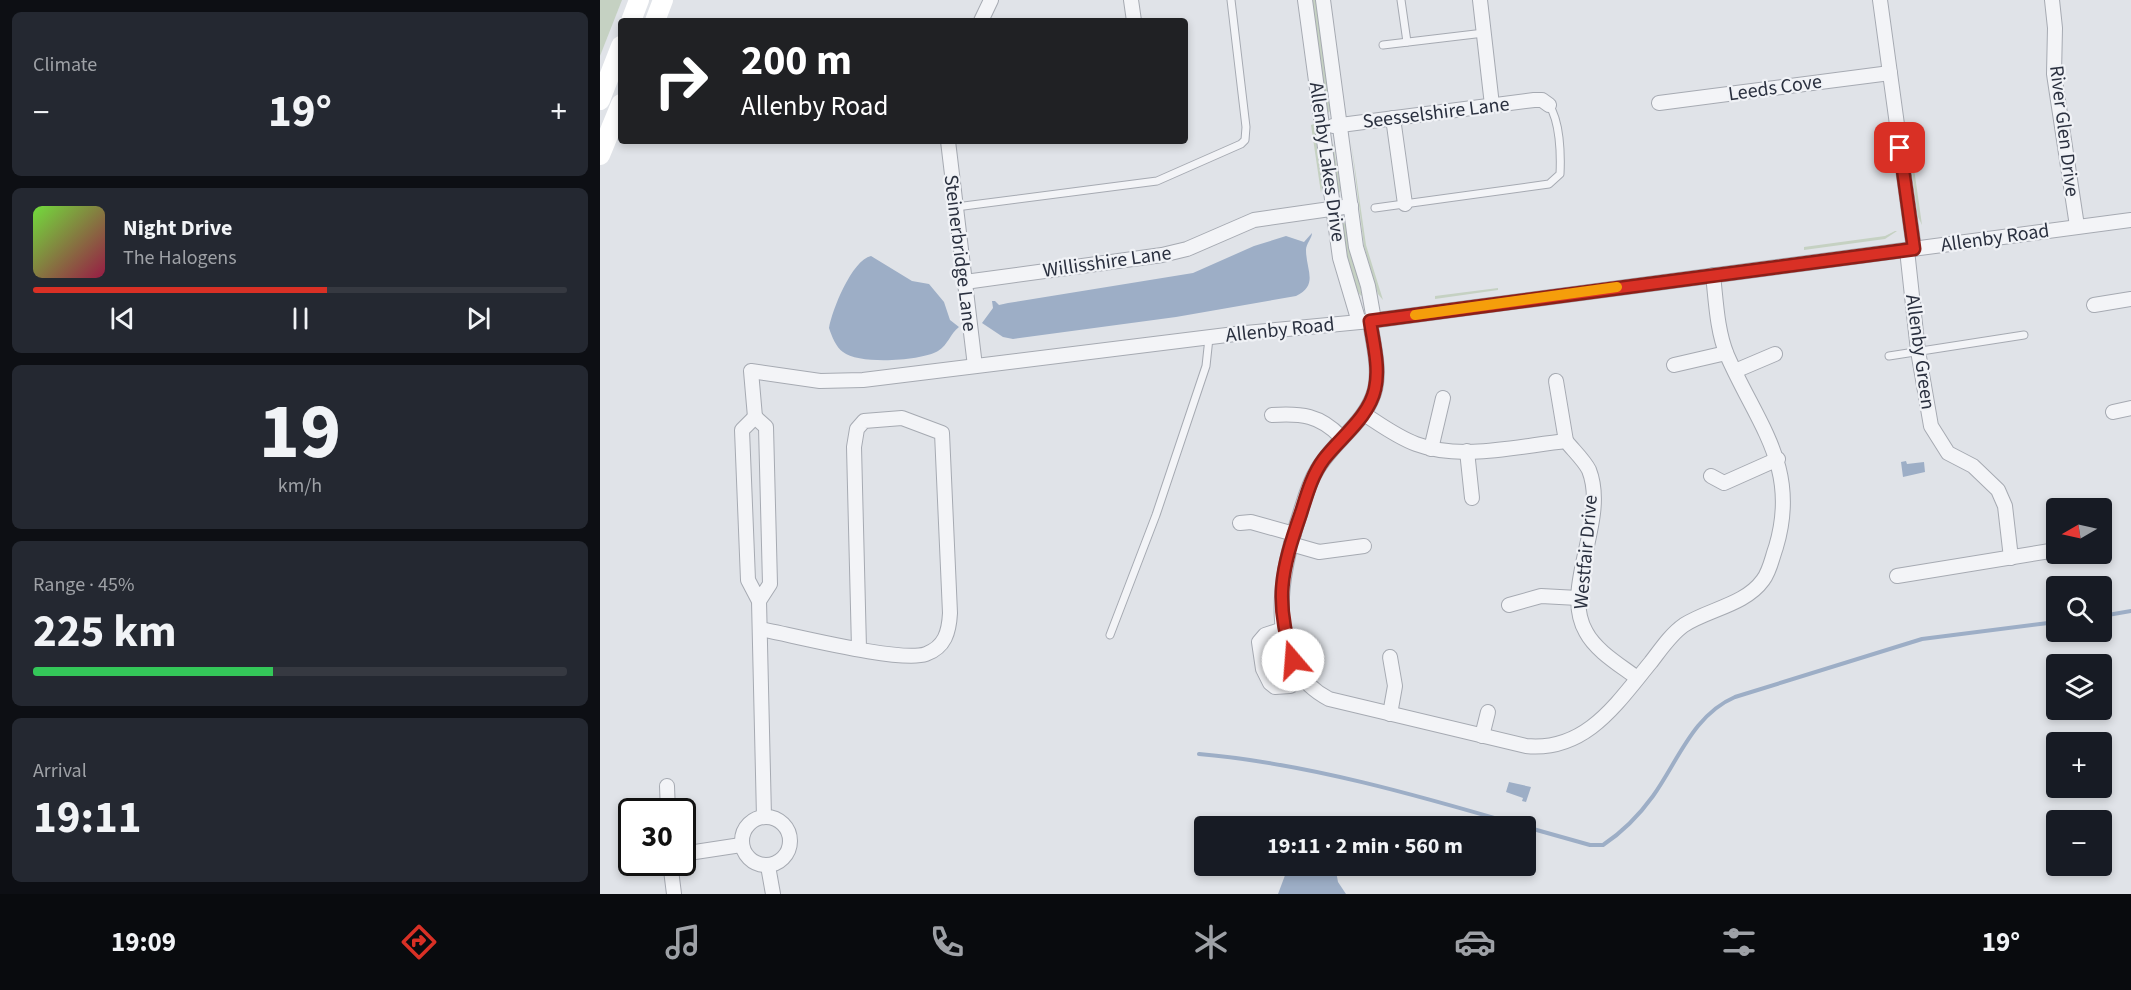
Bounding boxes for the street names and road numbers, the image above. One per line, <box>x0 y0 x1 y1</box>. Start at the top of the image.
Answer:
street label: River Glen Drive <box>2042 64 2086 198</box>
street label: Leeds Cove <box>1726 68 1824 108</box>
street label: Allenby Lakes Drive <box>1302 80 1352 244</box>
street label: Seesselshire Lane <box>1361 90 1511 136</box>
street label: Steinerbridge Lane <box>936 173 984 333</box>
street label: Allenby Road <box>1939 217 2051 259</box>
street label: Willisshire Lane <box>1041 239 1173 285</box>
street label: Allenby Green <box>1898 293 1942 411</box>
street label: Allenby Road <box>1224 310 1336 350</box>
street label: Westfair Drive <box>1567 493 1605 610</box>

